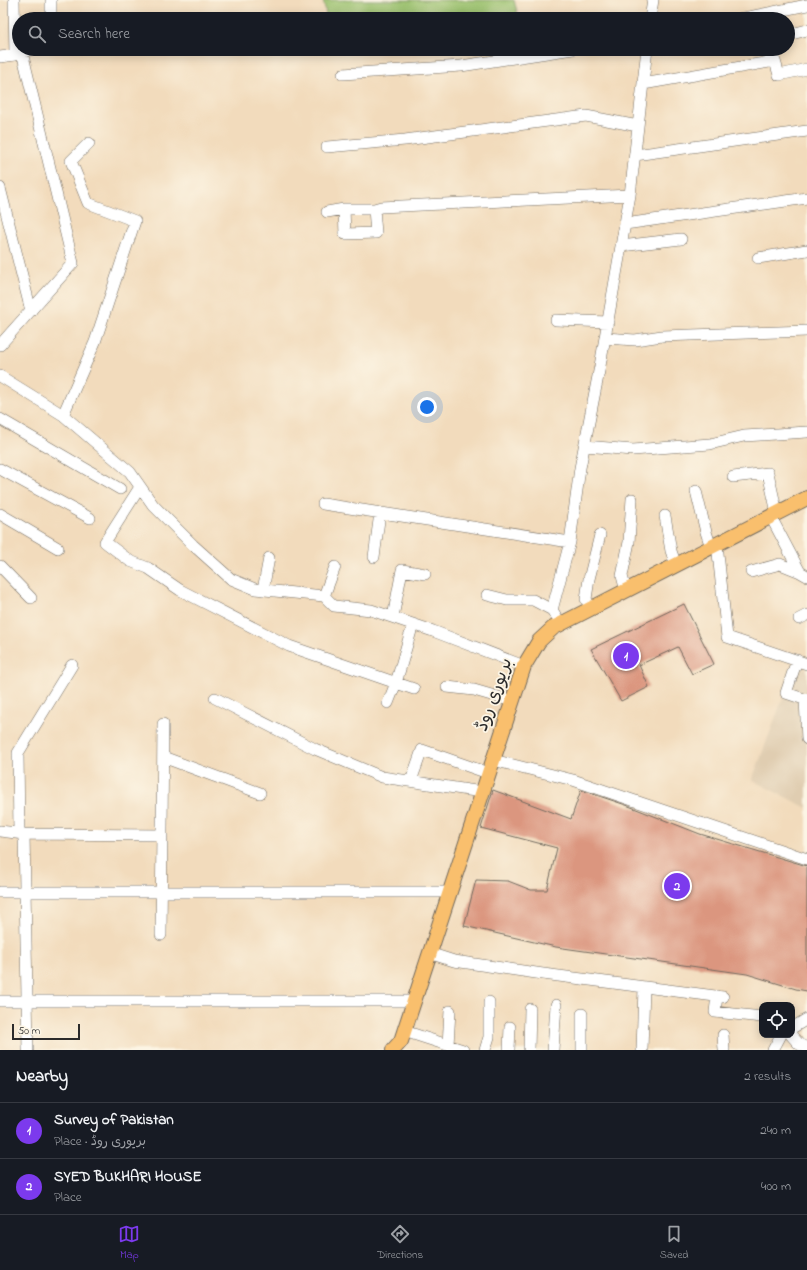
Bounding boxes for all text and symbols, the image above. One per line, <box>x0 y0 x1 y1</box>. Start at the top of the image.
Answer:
search box <box>12 12 795 56</box>
icon: search <box>26 23 48 45</box>
text: Search here <box>58 23 130 45</box>
your location <box>417 397 437 417</box>
pin: 1 <box>613 641 639 671</box>
street label: بریوری روڈ <box>470 655 520 735</box>
pin: 2 <box>664 871 690 901</box>
map controls <box>759 1002 795 1038</box>
button: locate <box>759 1002 795 1038</box>
scale bar <box>12 1022 80 1041</box>
text: 50 m <box>18 1023 40 1039</box>
text: Nearby <box>16 1064 68 1089</box>
text: 2 results <box>744 1067 791 1086</box>
text: Survey of Pakistan <box>54 1109 174 1131</box>
text: 1 <box>27 1121 31 1140</box>
text: 240 m <box>760 1121 791 1140</box>
text: Place · بریوری روڈ <box>54 1132 146 1151</box>
text: SYED BUKHARI HOUSE <box>54 1166 202 1188</box>
text: 2 <box>26 1177 32 1196</box>
text: 400 m <box>761 1177 791 1196</box>
text: Place <box>54 1188 82 1207</box>
tab: Map <box>118 1223 140 1263</box>
tab: Directions <box>377 1223 423 1263</box>
tab: Saved <box>660 1223 689 1263</box>

